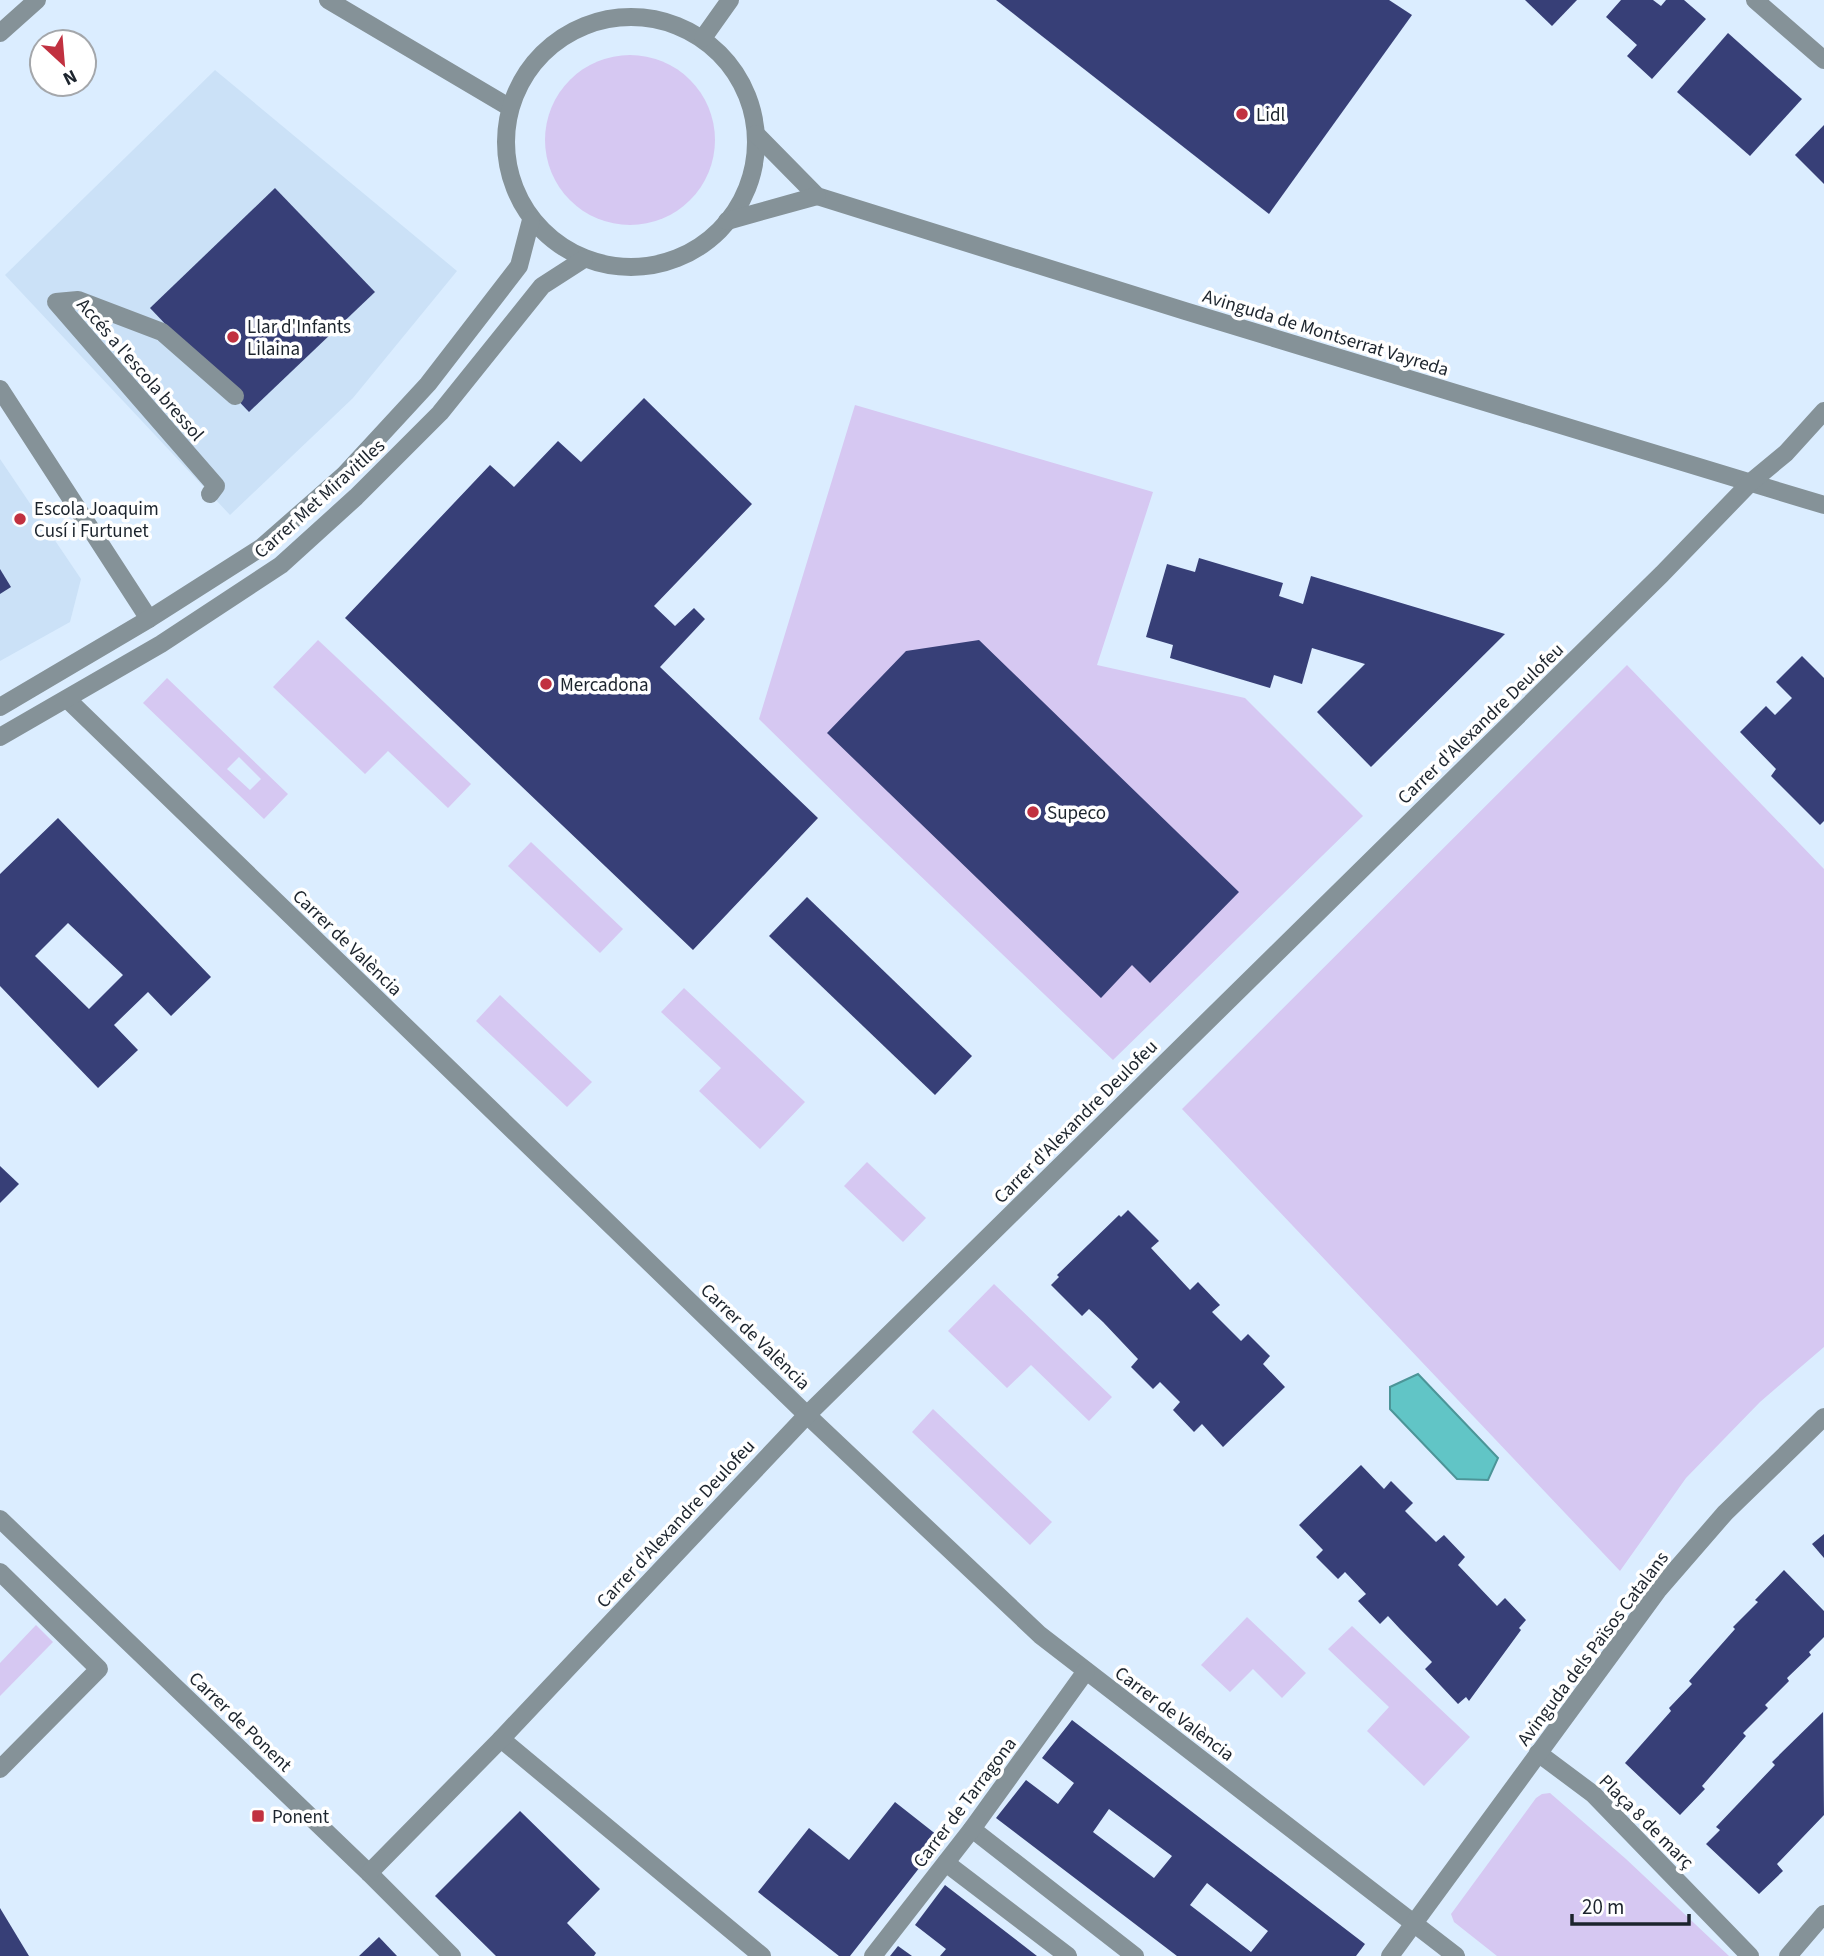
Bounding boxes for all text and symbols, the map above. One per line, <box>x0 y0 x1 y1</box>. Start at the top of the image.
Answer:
north arrow <box>28 28 98 98</box>
text: N <box>58 62 81 92</box>
place label: Lidl <box>1256 102 1285 129</box>
marker: Lidl <box>1234 106 1250 122</box>
street label: Avinguda de Montserrat Vayreda <box>1199 283 1452 384</box>
street label: Accés a l'escola bressol <box>70 292 210 448</box>
place label: Llar d'Infants Lilaina <box>247 314 351 363</box>
marker: Llar d'Infants Lilaina <box>225 329 241 345</box>
street label: Carrer Met Miravitlles <box>249 433 391 565</box>
place label: Escola Joaquim Cusí i Furtunet <box>34 496 159 545</box>
marker: Escola Joaquim Cusí i Furtunet <box>12 511 28 527</box>
street label: Carrer d'Alexandre Deulofeu <box>1392 637 1570 811</box>
place label: Mercadona <box>560 672 649 699</box>
marker: Mercadona <box>538 676 554 692</box>
place label: Supeco <box>1047 800 1106 827</box>
marker: Supeco <box>1025 804 1041 820</box>
street label: Carrer de València <box>286 884 408 1003</box>
street label: Carrer d'Alexandre Deulofeu <box>988 1034 1164 1210</box>
street label: Carrer de València <box>694 1278 816 1397</box>
street label: Carrer d'Alexandre Deulofeu <box>591 1434 762 1614</box>
street label: Avinguda dels Països Catalans <box>1511 1546 1675 1752</box>
street label: Carrer de València <box>1109 1660 1240 1768</box>
street label: Carrer de Ponent <box>182 1666 298 1779</box>
street label: Carrer de Tarragona <box>907 1732 1023 1874</box>
street label: Plaça 8 de març <box>1592 1769 1700 1876</box>
place label: Ponent <box>272 1804 330 1831</box>
marker: Ponent <box>250 1808 266 1824</box>
scale bar <box>1572 1882 1689 1926</box>
text: 20 m <box>1582 1892 1624 1922</box>

